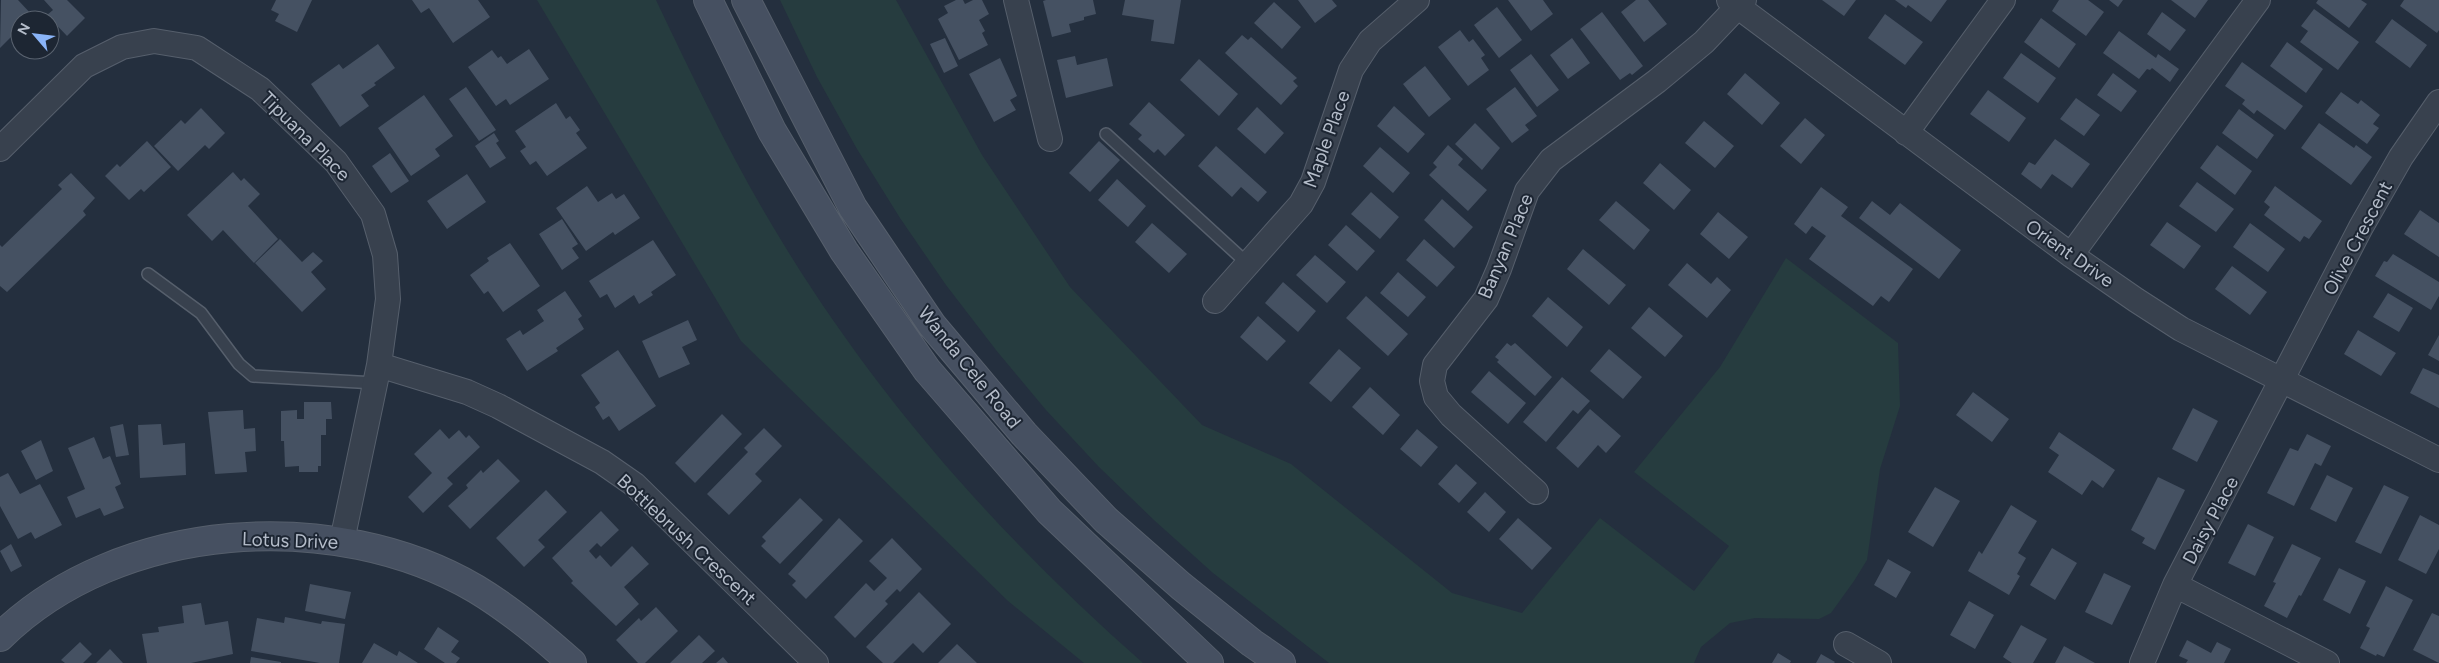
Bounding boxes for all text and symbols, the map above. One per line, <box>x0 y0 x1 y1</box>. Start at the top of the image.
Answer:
north arrow <box>10 10 60 60</box>
text: N <box>14 20 34 38</box>
street label: Tipuana Place <box>256 87 355 186</box>
street label: Maple Place <box>1298 87 1355 191</box>
street label: Olive Crescent <box>2318 177 2397 299</box>
street label: Banyan Place <box>1473 190 1538 302</box>
street label: Orient Drive <box>2021 215 2118 292</box>
street label: Wanda Cele Road <box>913 302 1026 433</box>
street label: Bottlebrush Crescent <box>612 469 761 610</box>
street label: Daisy Place <box>2178 472 2243 568</box>
street label: Lotus Drive <box>242 527 338 554</box>

